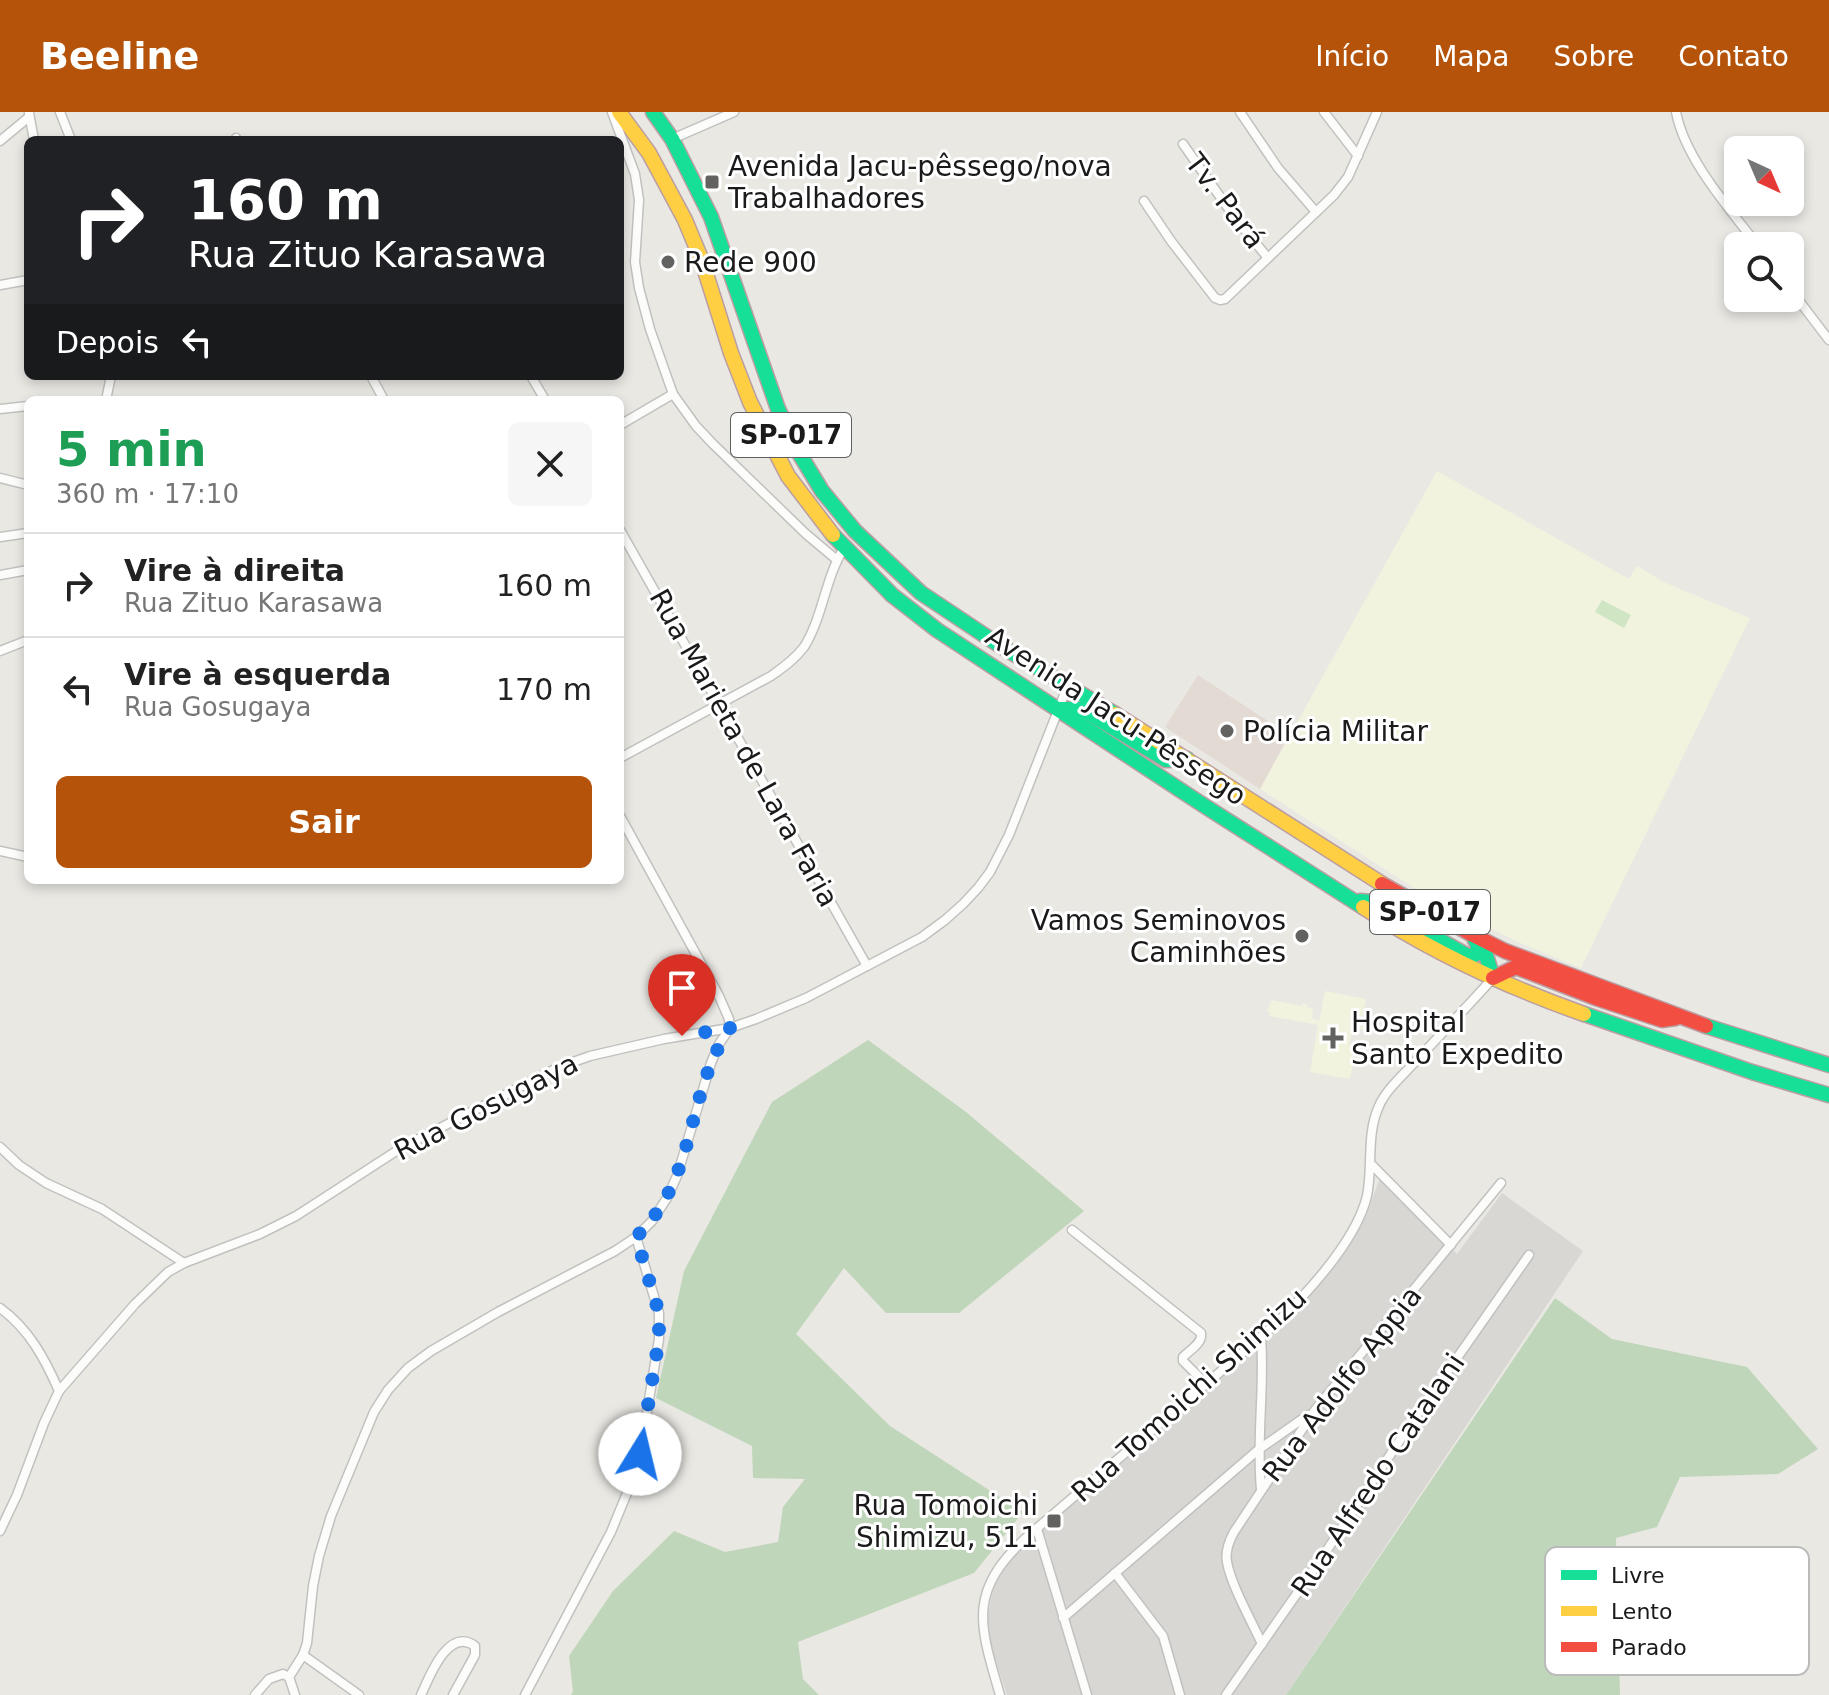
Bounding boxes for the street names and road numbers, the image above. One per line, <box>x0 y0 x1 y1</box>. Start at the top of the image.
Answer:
street label: Tv. Pará <box>1178 146 1272 255</box>
road number: SP-017 <box>731 413 851 457</box>
street label: Rua Marieta de Lara Faria <box>643 583 845 913</box>
street label: Avenida Jacu-Pêssego <box>980 619 1252 813</box>
road number: SP-017 <box>1370 890 1490 934</box>
street label: Rua Gosugaya <box>389 1046 583 1168</box>
street label: Rua Adolfo Appia <box>1255 1280 1429 1488</box>
street label: Rua Tomoichi Shimizu <box>1065 1281 1313 1509</box>
street label: Rua Alfredo Catalani <box>1284 1347 1472 1603</box>

